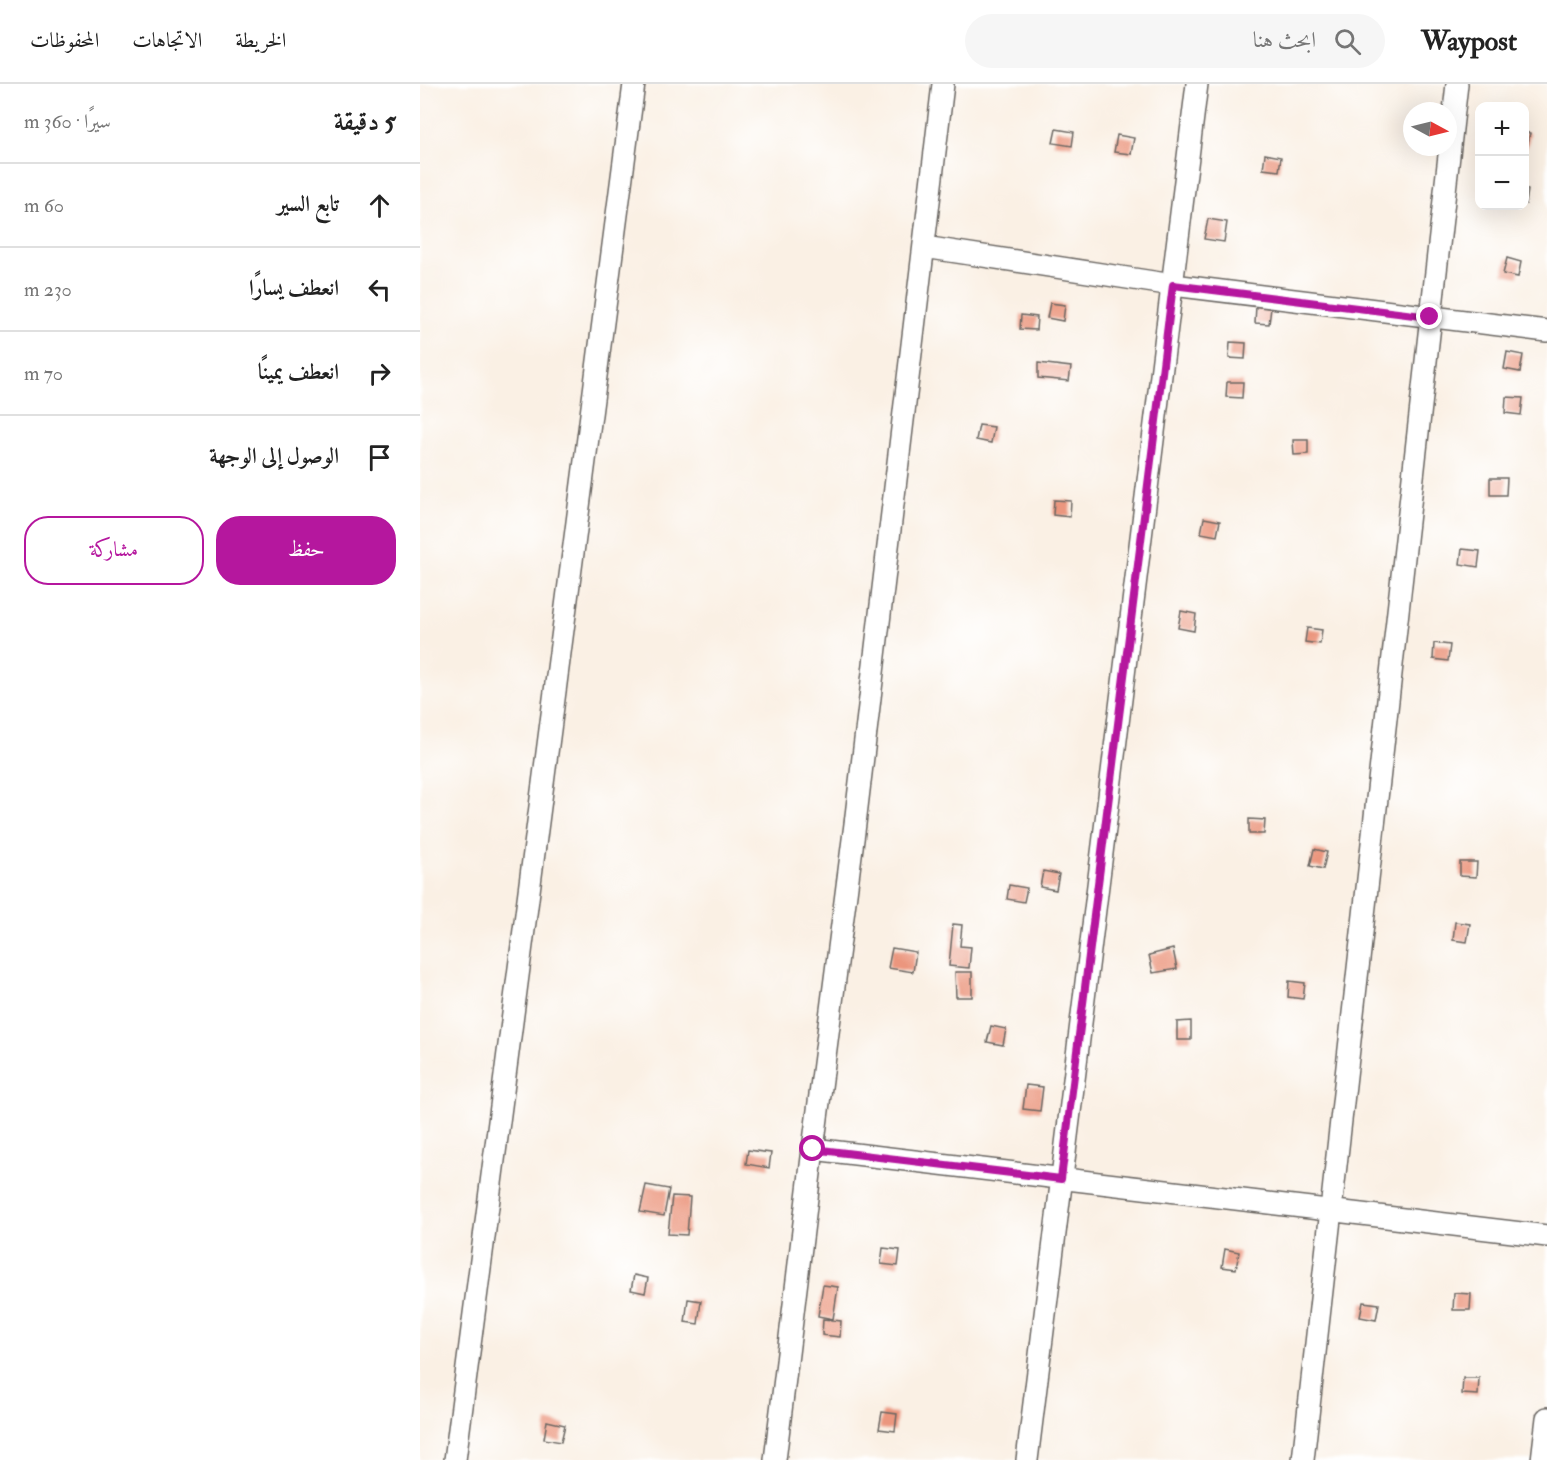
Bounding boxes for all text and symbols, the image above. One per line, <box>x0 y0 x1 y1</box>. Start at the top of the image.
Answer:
search box <box>965 14 1385 68</box>
text: Waypost <box>1421 24 1517 59</box>
icon: search <box>1331 25 1364 58</box>
text: ابحث هنا <box>1253 26 1316 54</box>
text: المحفوظات <box>30 27 99 54</box>
text: الاتجاهات <box>132 27 202 54</box>
text: الخريطة <box>235 27 286 54</box>
north arrow <box>1403 102 1457 156</box>
map controls <box>1475 102 1529 210</box>
button: + <box>1475 102 1529 156</box>
text: 5 دقيقة <box>334 106 396 138</box>
text: سيرًا · 360 m <box>24 109 111 134</box>
button: − <box>1475 156 1529 210</box>
icon: ahead <box>363 189 396 222</box>
text: تابع السير <box>277 190 339 218</box>
text: 60 m <box>24 193 64 218</box>
icon: left <box>363 273 396 306</box>
text: انعطف يسارًا <box>249 274 339 302</box>
text: 230 m <box>24 277 72 302</box>
route end <box>1416 303 1442 329</box>
icon: right <box>363 357 396 390</box>
text: انعطف يمينًا <box>258 358 339 386</box>
text: 70 m <box>24 361 63 386</box>
icon: arrive <box>363 441 396 474</box>
text: الوصول إلى الوجهة <box>209 442 339 470</box>
button: مشاركة <box>24 516 204 585</box>
button: حفظ <box>216 516 396 585</box>
route start <box>799 1135 825 1161</box>

